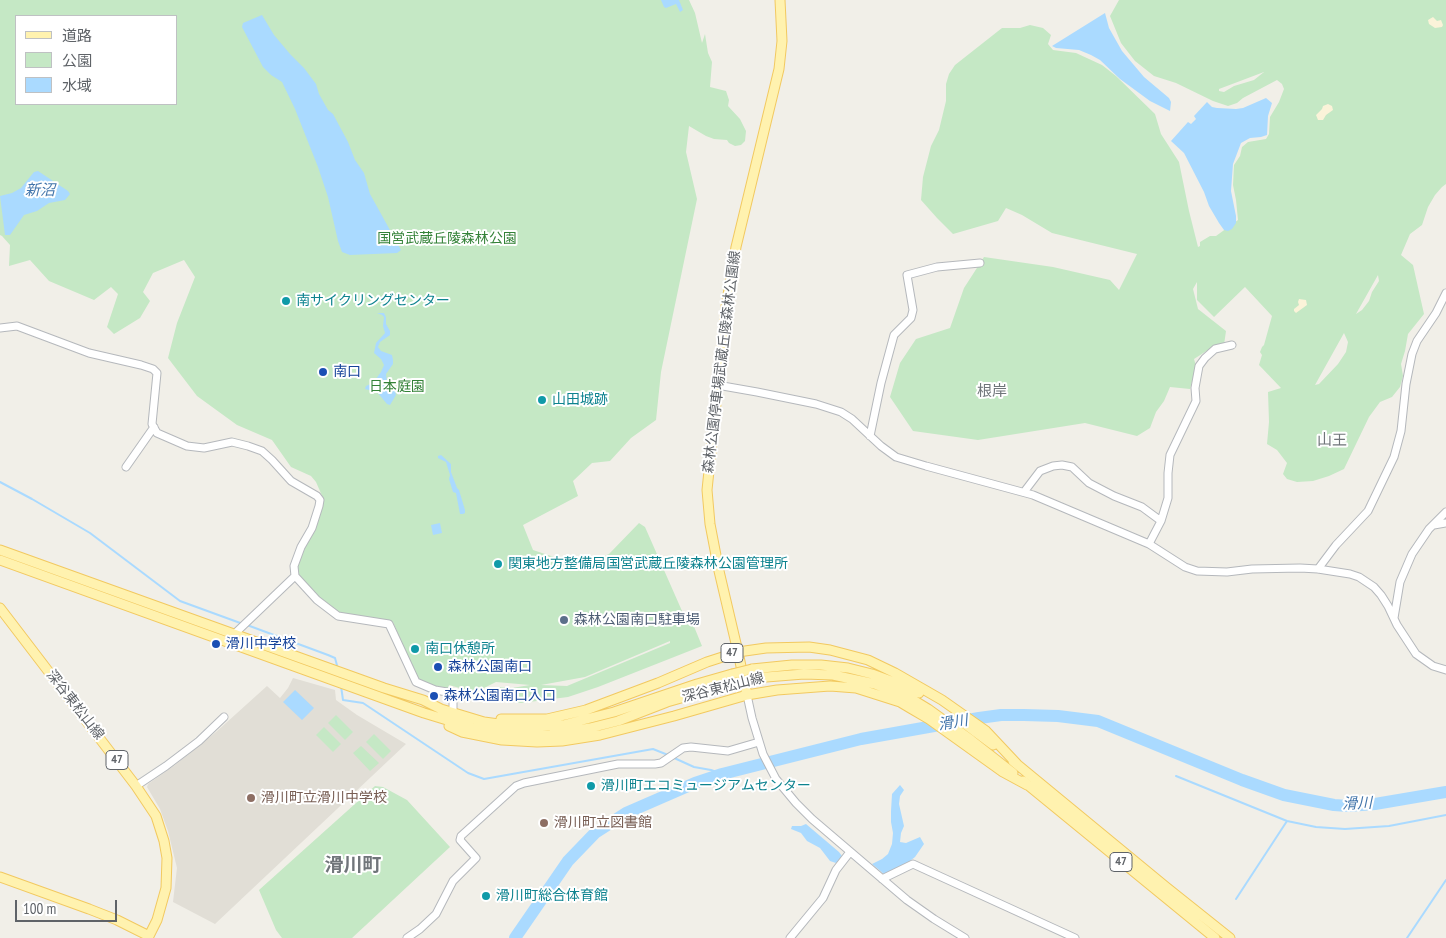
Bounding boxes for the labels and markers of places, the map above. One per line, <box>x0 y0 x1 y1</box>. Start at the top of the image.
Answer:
place label: 南サイクリングセンター <box>296 293 450 309</box>
marker: 南サイクリングセンター <box>280 295 292 307</box>
place label: 南口 <box>333 364 361 380</box>
marker: 南口 <box>317 366 329 378</box>
place label: 山田城跡 <box>552 392 608 408</box>
marker: 山田城跡 <box>536 394 548 406</box>
place label: 関東地方整備局国営武蔵丘陵森林公園管理所 <box>508 556 788 572</box>
marker: 関東地方整備局国営武蔵丘陵森林公園管理所 <box>492 558 504 570</box>
place label: 森林公園南口駐車場 <box>574 612 700 628</box>
marker: 森林公園南口駐車場 <box>558 614 570 626</box>
place label: 滑川中学校 <box>226 636 296 652</box>
marker: 滑川中学校 <box>210 638 222 650</box>
place label: 南口休憩所 <box>425 641 495 657</box>
marker: 南口休憩所 <box>409 643 421 655</box>
place label: 森林公園南口 <box>448 659 532 675</box>
marker: 森林公園南口 <box>432 661 444 673</box>
place label: 森林公園南口入口 <box>444 688 556 704</box>
marker: 森林公園南口入口 <box>428 690 440 702</box>
place label: 滑川町エコミュージアムセンター <box>601 778 811 794</box>
marker: 滑川町エコミュージアムセンター <box>585 780 597 792</box>
place label: 滑川町立滑川中学校 <box>261 790 387 806</box>
marker: 滑川町立滑川中学校 <box>245 792 257 804</box>
place label: 滑川町立図書館 <box>554 815 652 831</box>
marker: 滑川町立図書館 <box>538 817 550 829</box>
place label: 滑川町総合体育館 <box>496 888 608 904</box>
marker: 滑川町総合体育館 <box>480 890 492 902</box>

